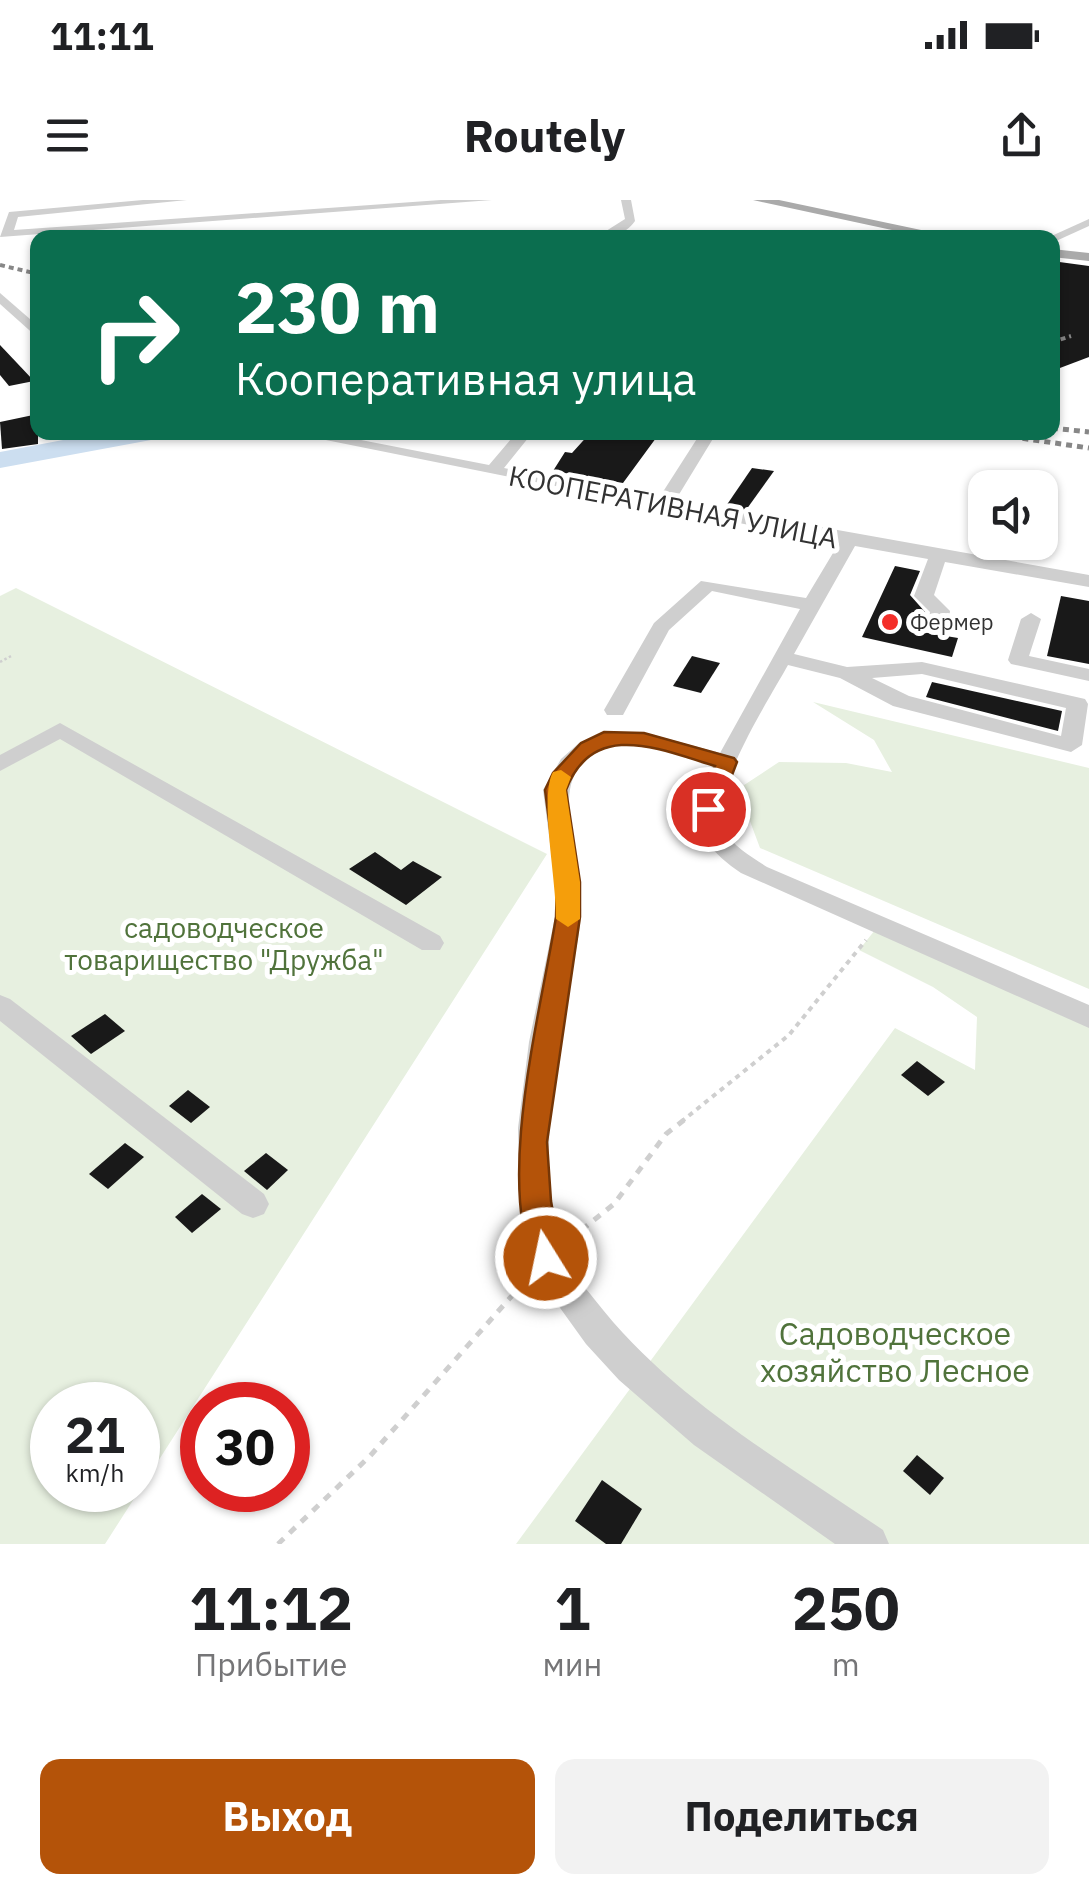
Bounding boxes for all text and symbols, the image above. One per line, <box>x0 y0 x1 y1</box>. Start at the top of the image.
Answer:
text: 11:11 <box>50 11 154 60</box>
text: Routely <box>464 106 625 164</box>
icon: menu <box>40 108 95 163</box>
icon: share <box>994 108 1049 163</box>
text: 230 m <box>235 261 440 352</box>
icon: right <box>70 270 200 400</box>
text: Кооперативная улица <box>235 349 696 407</box>
street label: КООПЕРАТИВНАЯ УЛИЦА <box>506 456 841 557</box>
map controls <box>968 470 1058 560</box>
button: sound <box>968 470 1058 560</box>
place label: Фермер <box>910 607 994 636</box>
marker: Фермер <box>879 611 901 633</box>
pin <box>666 767 751 852</box>
icon: arrive <box>681 782 736 837</box>
park label: садоводческое товарищество "Дружба" <box>64 909 384 978</box>
position arrow <box>494 1206 598 1310</box>
park label: Садоводческое хозяйство Лесное <box>760 1312 1030 1391</box>
speed limit sign: 30 <box>180 1382 310 1512</box>
text: 21 <box>65 1402 125 1467</box>
text: km/h <box>66 1456 124 1489</box>
text: 11:12 <box>189 1568 353 1647</box>
text: 1 <box>554 1568 590 1647</box>
text: 250 <box>792 1568 900 1647</box>
text: Прибытие <box>195 1643 347 1685</box>
text: мин <box>542 1643 602 1685</box>
text: m <box>832 1643 860 1685</box>
button: Выход <box>40 1759 535 1874</box>
button: Поделиться <box>555 1759 1049 1874</box>

